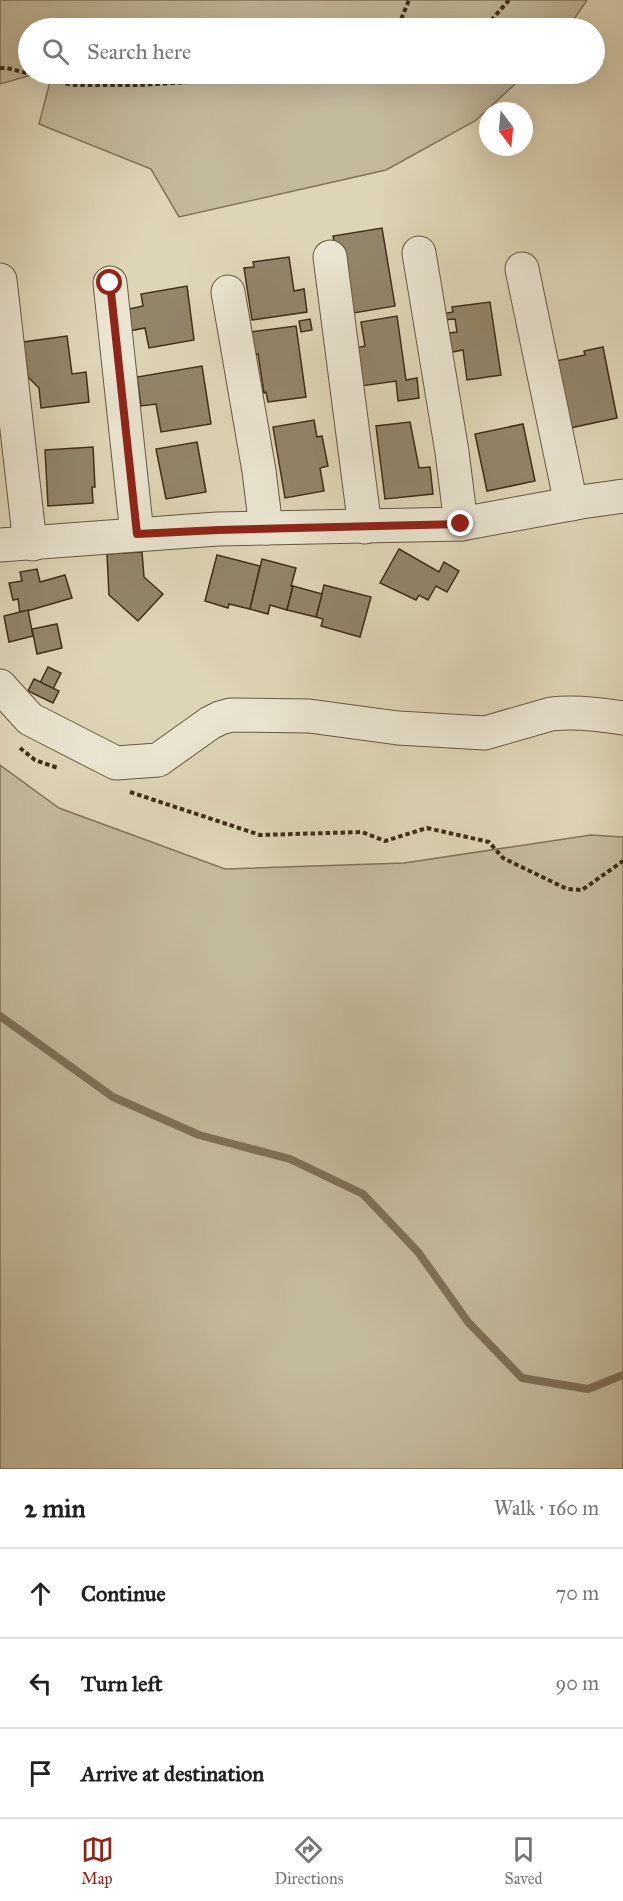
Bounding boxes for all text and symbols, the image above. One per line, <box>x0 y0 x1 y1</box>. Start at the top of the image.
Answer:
search box <box>18 18 605 84</box>
icon: search <box>39 35 72 68</box>
text: Search here <box>87 38 191 65</box>
north arrow <box>479 102 533 156</box>
route start <box>96 269 122 295</box>
route end <box>447 510 473 536</box>
text: 2 min <box>24 1492 85 1524</box>
text: Walk · 160 m <box>494 1496 599 1520</box>
icon: ahead <box>24 1577 57 1610</box>
text: Continue <box>81 1580 166 1607</box>
text: 70 m <box>556 1581 599 1605</box>
icon: left <box>24 1667 57 1700</box>
text: Turn left <box>81 1670 163 1697</box>
text: 90 m <box>556 1671 599 1695</box>
icon: arrive <box>24 1757 57 1790</box>
text: Arrive at destination <box>81 1760 264 1787</box>
tab: Map <box>81 1833 114 1888</box>
tab: Directions <box>275 1833 343 1888</box>
tab: Saved <box>504 1833 542 1888</box>

